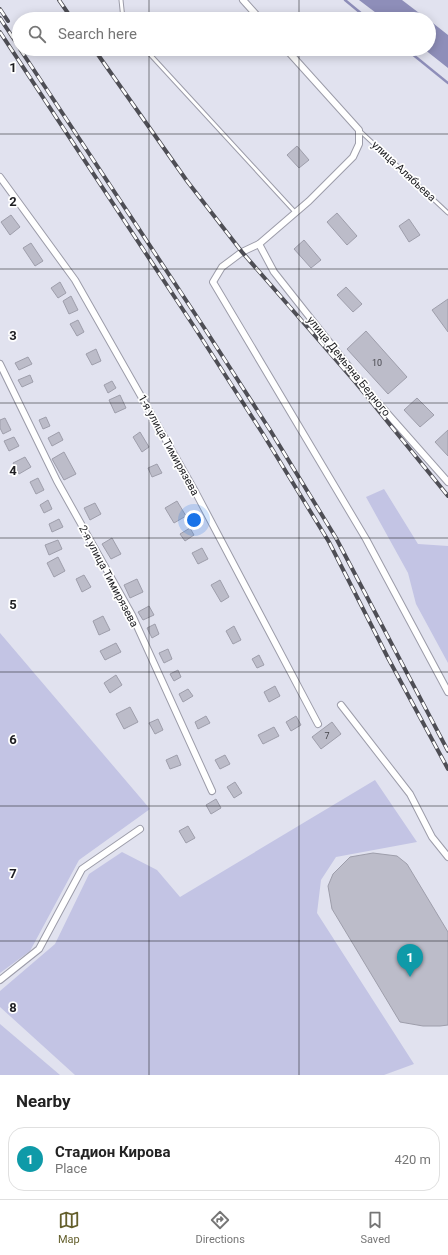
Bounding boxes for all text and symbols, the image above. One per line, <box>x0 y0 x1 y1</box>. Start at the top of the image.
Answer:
search box <box>12 12 436 56</box>
icon: search <box>26 23 48 45</box>
text: Search here <box>58 25 137 43</box>
text: 1 <box>9 60 17 75</box>
street label: улица Алябьева <box>369 138 438 204</box>
text: 2 <box>9 194 17 209</box>
street label: улица Демьяна Бедного <box>304 314 393 419</box>
text: 3 <box>9 328 17 343</box>
house number: 10 <box>372 358 382 368</box>
street label: 1-я улица Тимирязева <box>135 392 202 498</box>
text: 4 <box>9 463 17 478</box>
your location <box>184 510 204 530</box>
street label: 2-я улица Тимирязева <box>76 523 141 629</box>
text: 5 <box>9 597 17 612</box>
house number: 7 <box>324 731 330 741</box>
text: 6 <box>9 732 17 747</box>
text: 7 <box>9 866 17 881</box>
pin: 1 <box>397 944 423 977</box>
text: 8 <box>9 1000 17 1015</box>
text: Nearby <box>16 1091 71 1111</box>
text: Стадион Кирова <box>55 1143 170 1161</box>
text: 1 <box>26 1152 34 1167</box>
text: 420 m <box>394 1152 431 1167</box>
text: Place <box>55 1161 87 1176</box>
tab: Map <box>58 1209 80 1246</box>
tab: Directions <box>195 1209 245 1246</box>
tab: Saved <box>360 1209 390 1246</box>

